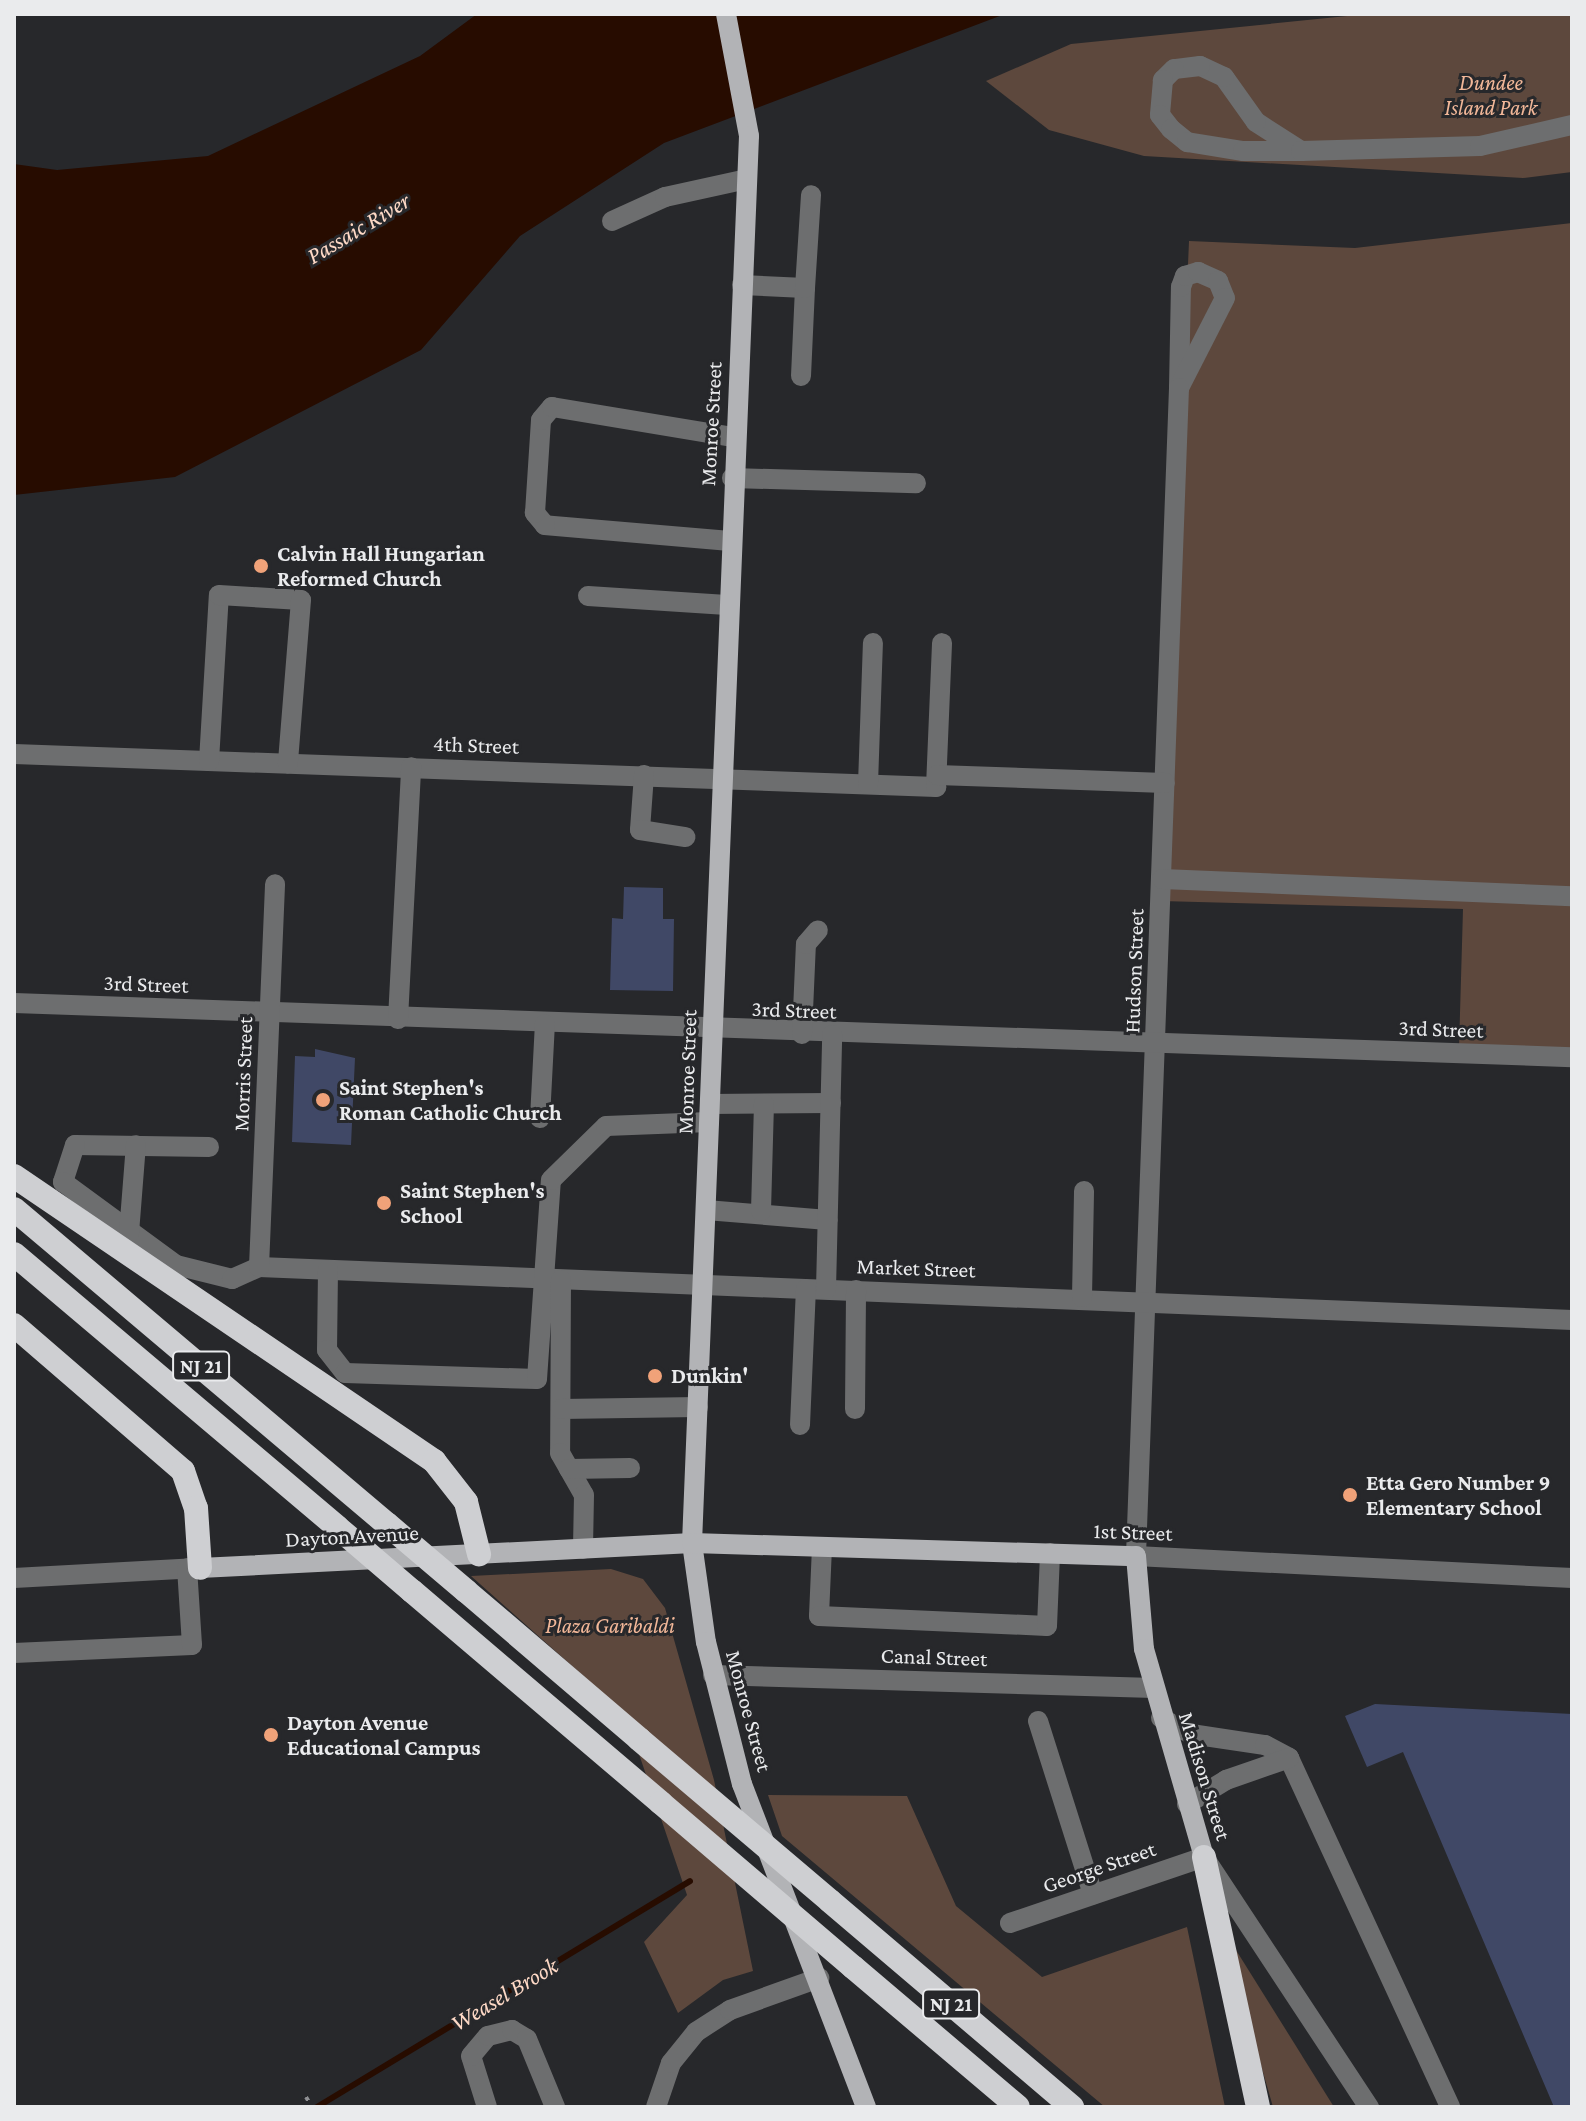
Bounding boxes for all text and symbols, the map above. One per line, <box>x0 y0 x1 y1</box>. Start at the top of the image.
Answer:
park label: Dundee Island Park <box>1445 69 1537 120</box>
water label: Passaic River <box>301 186 415 270</box>
street label: Monroe Street <box>695 361 727 487</box>
place label: Calvin Hall Hungarian Reformed Church <box>277 540 485 592</box>
marker: Calvin Hall Hungarian Reformed Church <box>252 557 270 575</box>
street label: 4th Street <box>433 730 519 760</box>
street label: Hudson Street <box>1119 908 1149 1034</box>
street label: 3rd Street <box>103 969 189 999</box>
street label: 3rd Street <box>751 995 837 1025</box>
street label: Monroe Street <box>672 1009 702 1135</box>
street label: 3rd Street <box>1398 1014 1484 1044</box>
street label: Morris Street <box>228 1016 258 1132</box>
place label: Saint Stephen's Roman Catholic Church <box>339 1074 562 1126</box>
marker: Saint Stephen's Roman Catholic Church <box>314 1091 332 1109</box>
place label: Saint Stephen's School <box>400 1177 544 1228</box>
marker: Saint Stephen's School <box>375 1194 393 1212</box>
street label: Market Street <box>856 1253 976 1283</box>
road number: NJ 21 <box>171 1350 231 1382</box>
place label: Dunkin' <box>671 1363 748 1389</box>
marker: Dunkin' <box>646 1367 664 1385</box>
place label: Etta Gero Number 9 Elementary School <box>1366 1469 1550 1520</box>
marker: Etta Gero Number 9 Elementary School <box>1341 1486 1359 1504</box>
street label: 1st Street <box>1093 1517 1173 1547</box>
street label: Dayton Avenue <box>285 1519 419 1553</box>
park label: Plaza Garibaldi <box>545 1613 675 1639</box>
street label: Canal Street <box>880 1642 988 1672</box>
street label: Monroe Street <box>720 1647 778 1775</box>
place label: Dayton Avenue Educational Campus <box>287 1709 481 1760</box>
street label: Madison Street <box>1173 1709 1237 1843</box>
marker: Dayton Avenue Educational Campus <box>262 1726 280 1744</box>
street label: George Street <box>1039 1835 1159 1899</box>
water label: Weasel Brook <box>445 1951 563 2037</box>
road number: NJ 21 <box>921 1988 981 2020</box>

